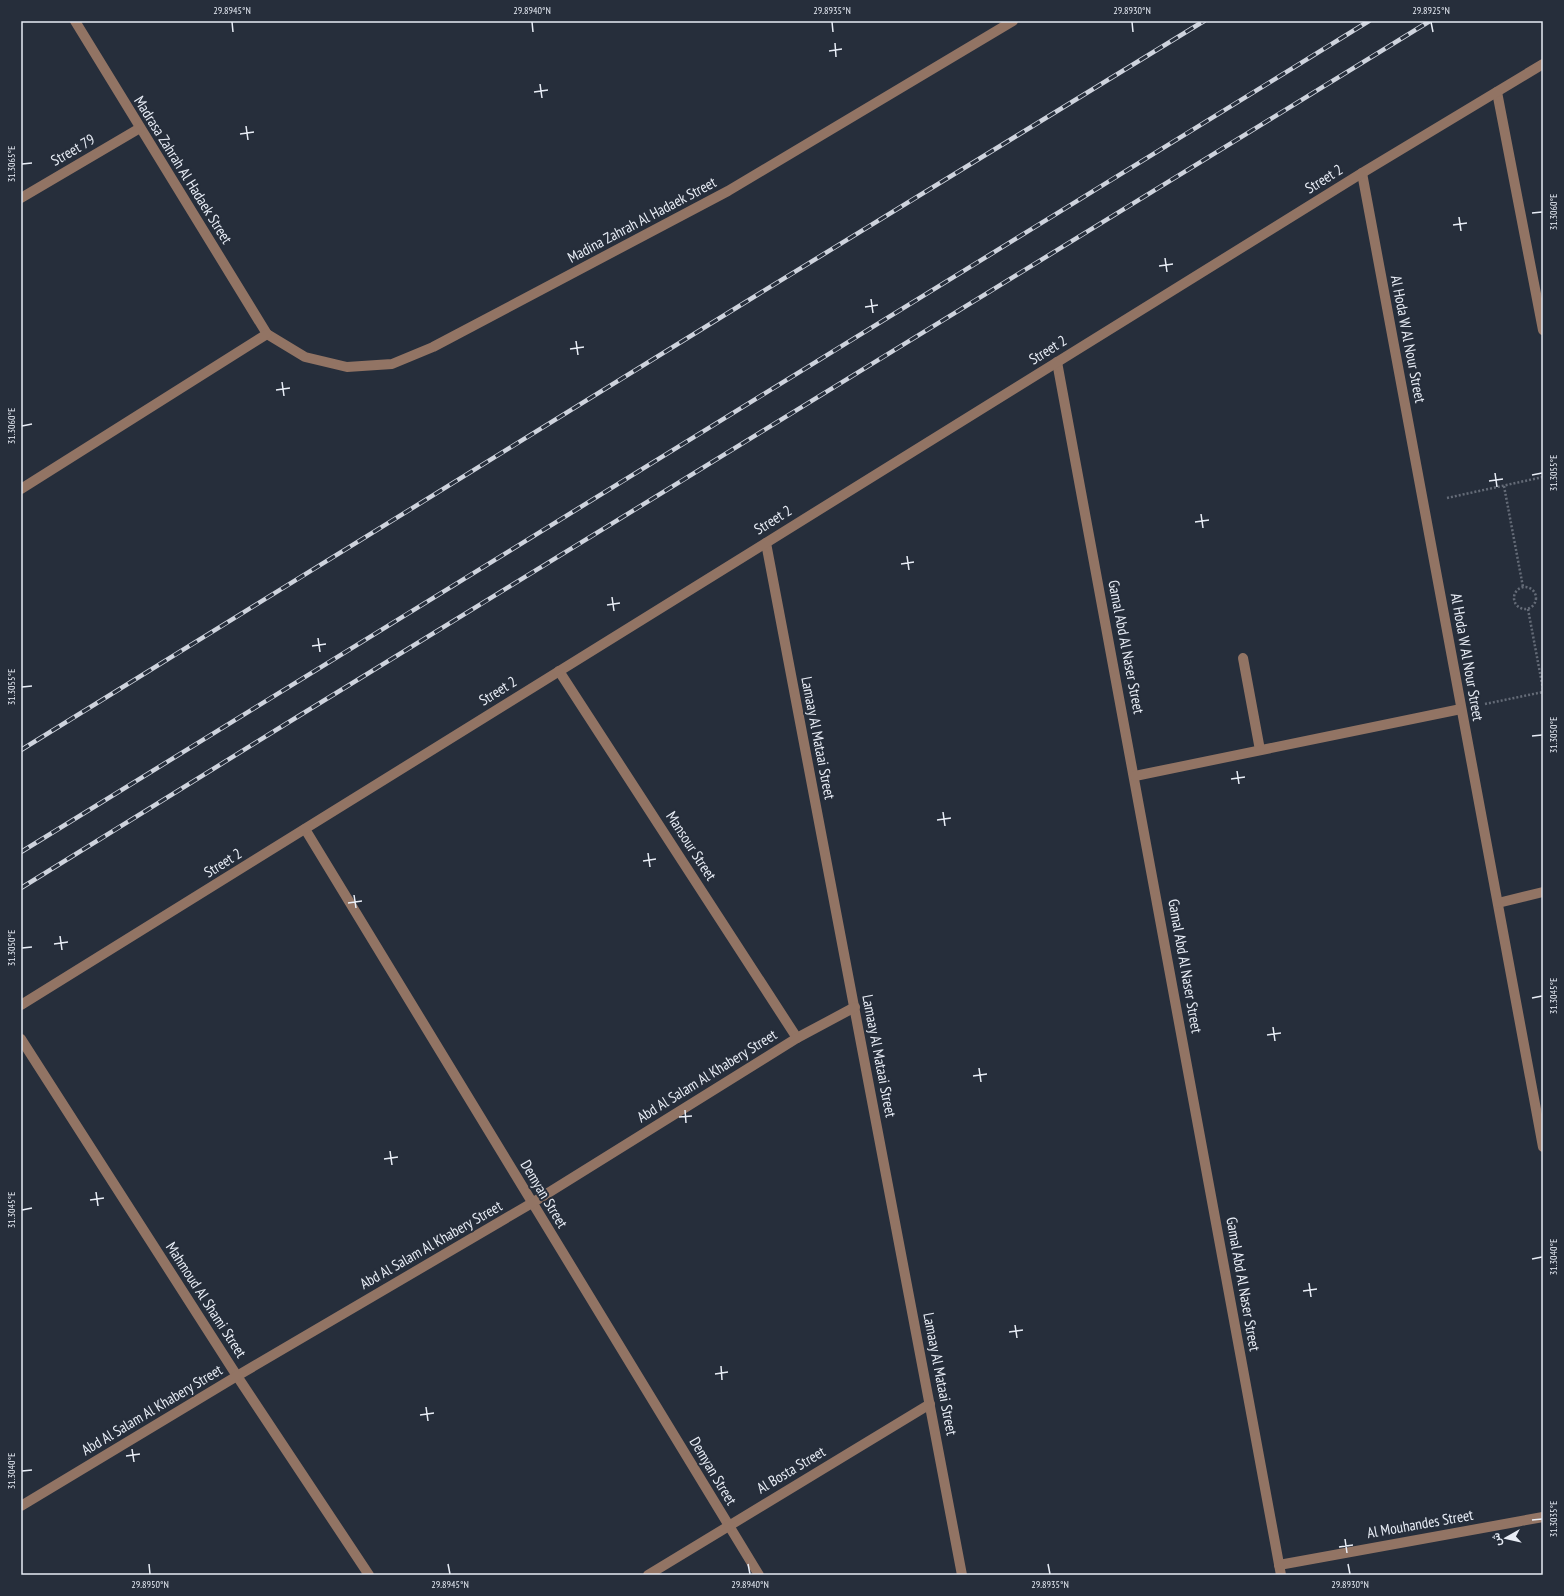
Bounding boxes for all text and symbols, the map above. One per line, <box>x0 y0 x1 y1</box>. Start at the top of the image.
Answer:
text: 29.8945°N <box>213 4 251 17</box>
text: 29.8940°N <box>513 4 551 17</box>
text: 29.8935°N <box>813 4 851 17</box>
text: 29.8930°N <box>1113 4 1151 17</box>
text: 29.8925°N <box>1412 4 1450 17</box>
street label: Madrasa Zahrah Al Hadaek Street <box>130 92 237 247</box>
street label: Street 79 <box>47 129 98 170</box>
text: 31.3065°E <box>5 146 18 182</box>
street label: Street 2 <box>1301 160 1346 197</box>
street label: Madina Zahrah Al Hadaek Street <box>564 172 719 267</box>
text: 31.3060°E <box>1547 194 1560 230</box>
street label: Al Hoda W Al Nour Street <box>1387 274 1430 404</box>
street label: Street 2 <box>1025 331 1070 368</box>
text: 31.3060°E <box>5 408 18 444</box>
text: 31.3055°E <box>1547 455 1560 491</box>
street label: Street 2 <box>750 501 795 538</box>
street label: Gamal Abd Al Naser Street <box>1104 578 1149 715</box>
street label: Al Hoda W Al Nour Street <box>1447 592 1488 722</box>
text: 31.3055°E <box>5 669 18 705</box>
street label: Street 2 <box>475 672 520 709</box>
street label: Lamaay Al Mataai Street <box>797 675 840 801</box>
text: 31.3050°E <box>1547 717 1560 753</box>
street label: Mansour Street <box>662 808 721 884</box>
street label: Street 2 <box>200 844 245 881</box>
street label: Gamal Abd Al Naser Street <box>1164 897 1207 1034</box>
text: 31.3050°E <box>5 930 18 966</box>
text: 31.3045°E <box>1547 978 1560 1014</box>
street label: Lamaay Al Mataai Street <box>858 993 901 1119</box>
street label: Abd Al Salam Al Khabery Street <box>633 1025 780 1126</box>
street label: Demyan Street <box>517 1156 572 1231</box>
text: 31.3045°E <box>5 1192 18 1228</box>
street label: Abd Al Salam Al Khabery Street <box>356 1196 505 1293</box>
street label: Gamal Abd Al Naser Street <box>1222 1215 1265 1352</box>
street label: Mahmoud Al Shami Street <box>162 1238 251 1361</box>
text: 31.3040°E <box>1547 1239 1560 1275</box>
street label: Lamaay Al Mataai Street <box>919 1311 962 1437</box>
street label: Abd Al Salam Al Khabery Street <box>78 1360 226 1459</box>
street label: Demyan Street <box>686 1433 741 1508</box>
street label: Al Bosta Street <box>753 1442 829 1497</box>
text: 31.3040°E <box>5 1453 18 1489</box>
text: 31.3035°E <box>1547 1501 1560 1537</box>
street label: Al Mouhandes Street <box>1365 1505 1474 1542</box>
north arrow <box>1486 1518 1526 1558</box>
text: ش <box>1488 1532 1504 1547</box>
text: 29.8950°N <box>131 1578 169 1591</box>
text: 29.8945°N <box>431 1578 469 1591</box>
text: 29.8940°N <box>731 1578 769 1591</box>
text: 29.8935°N <box>1031 1578 1069 1591</box>
text: 29.8930°N <box>1331 1578 1369 1591</box>

